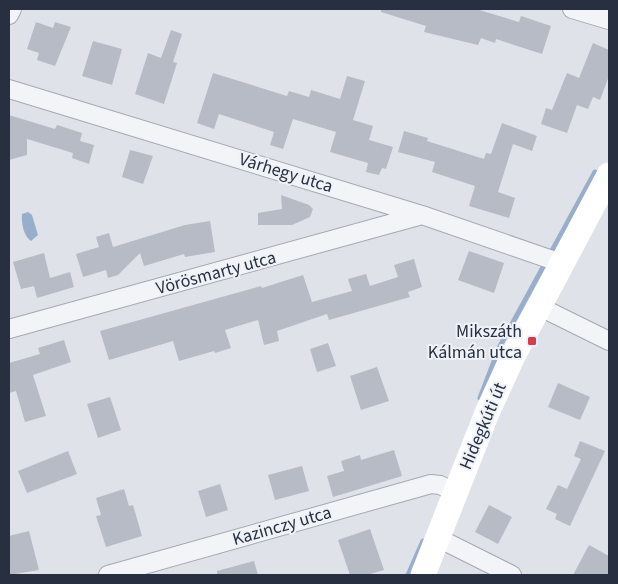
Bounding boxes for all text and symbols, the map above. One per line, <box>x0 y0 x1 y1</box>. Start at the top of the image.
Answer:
street label: Várhegy utca <box>236 147 336 199</box>
street label: Vörösmarty utca <box>153 245 279 301</box>
place label: Mikszáth Kálmán utca <box>428 319 522 365</box>
marker: Mikszáth Kálmán utca <box>526 335 538 347</box>
street label: Hidegkúti út <box>453 379 513 473</box>
street label: Kazinczy utca <box>230 500 334 552</box>

